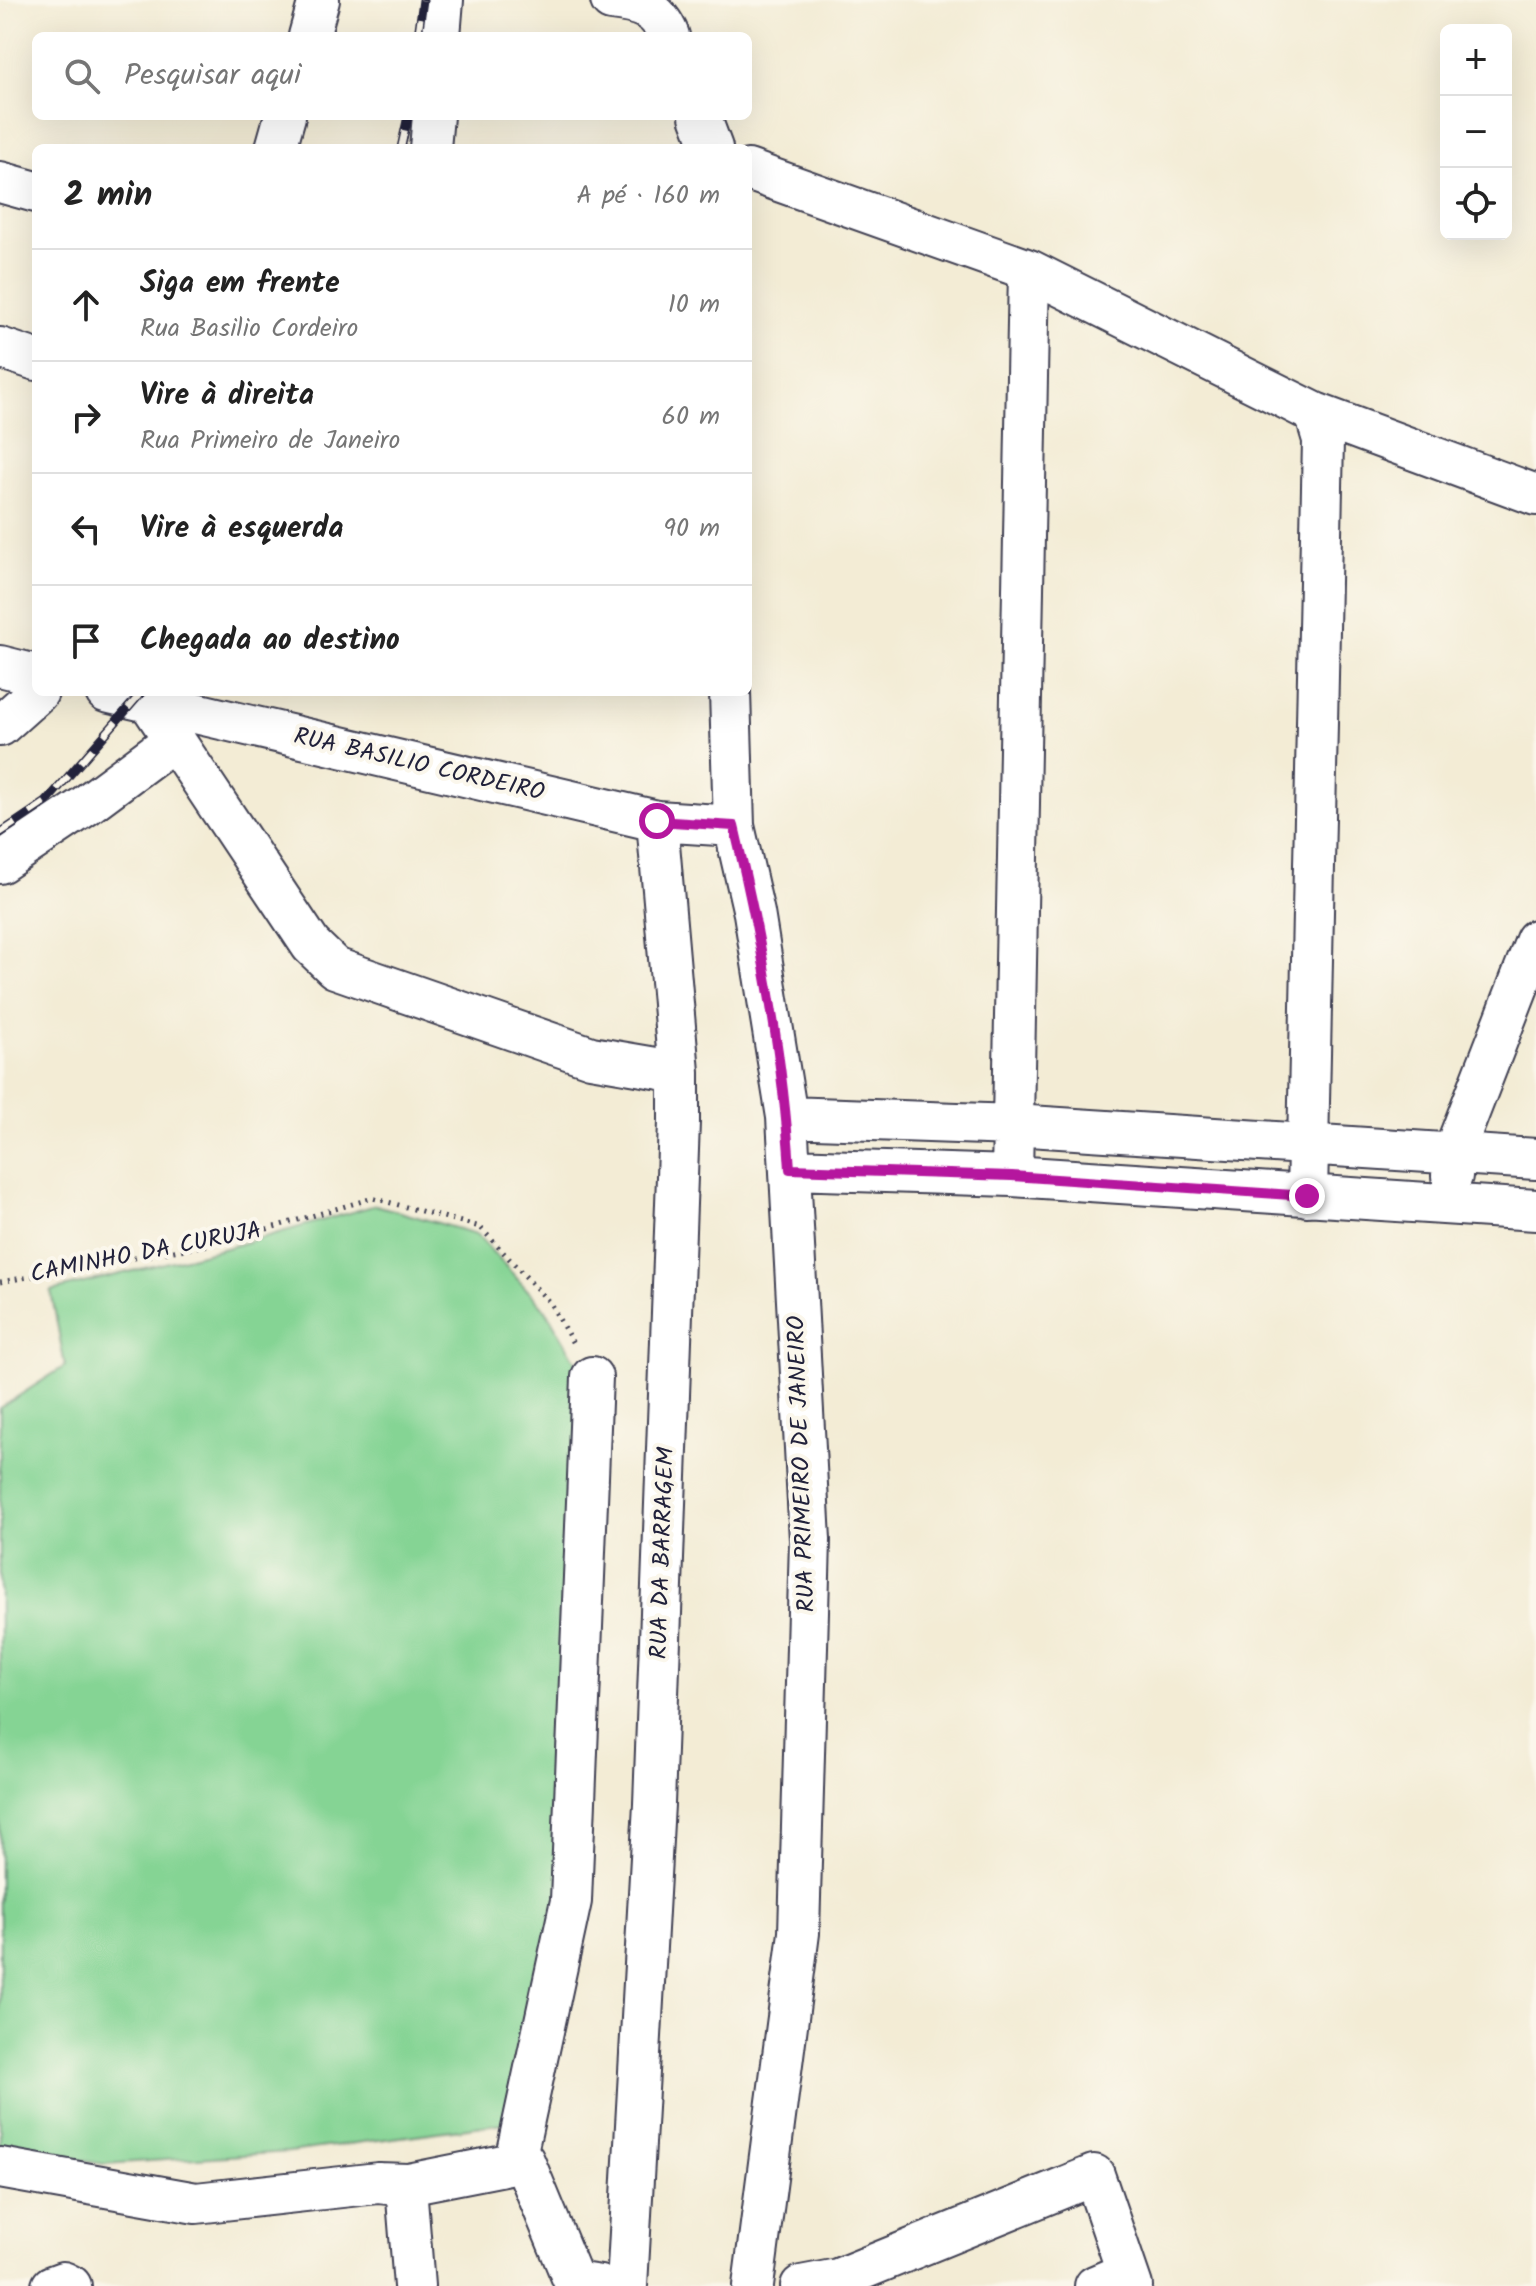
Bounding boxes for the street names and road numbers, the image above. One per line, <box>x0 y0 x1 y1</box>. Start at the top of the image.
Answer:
street label: RUA BASILIO CORDEIRO <box>290 717 549 813</box>
street label: CAMINHO DA CURUJA <box>27 1211 265 1295</box>
street label: RUA PRIMEIRO DE JANEIRO <box>777 1314 827 1613</box>
street label: RUA DA BARRAGEM <box>640 1446 686 1660</box>

